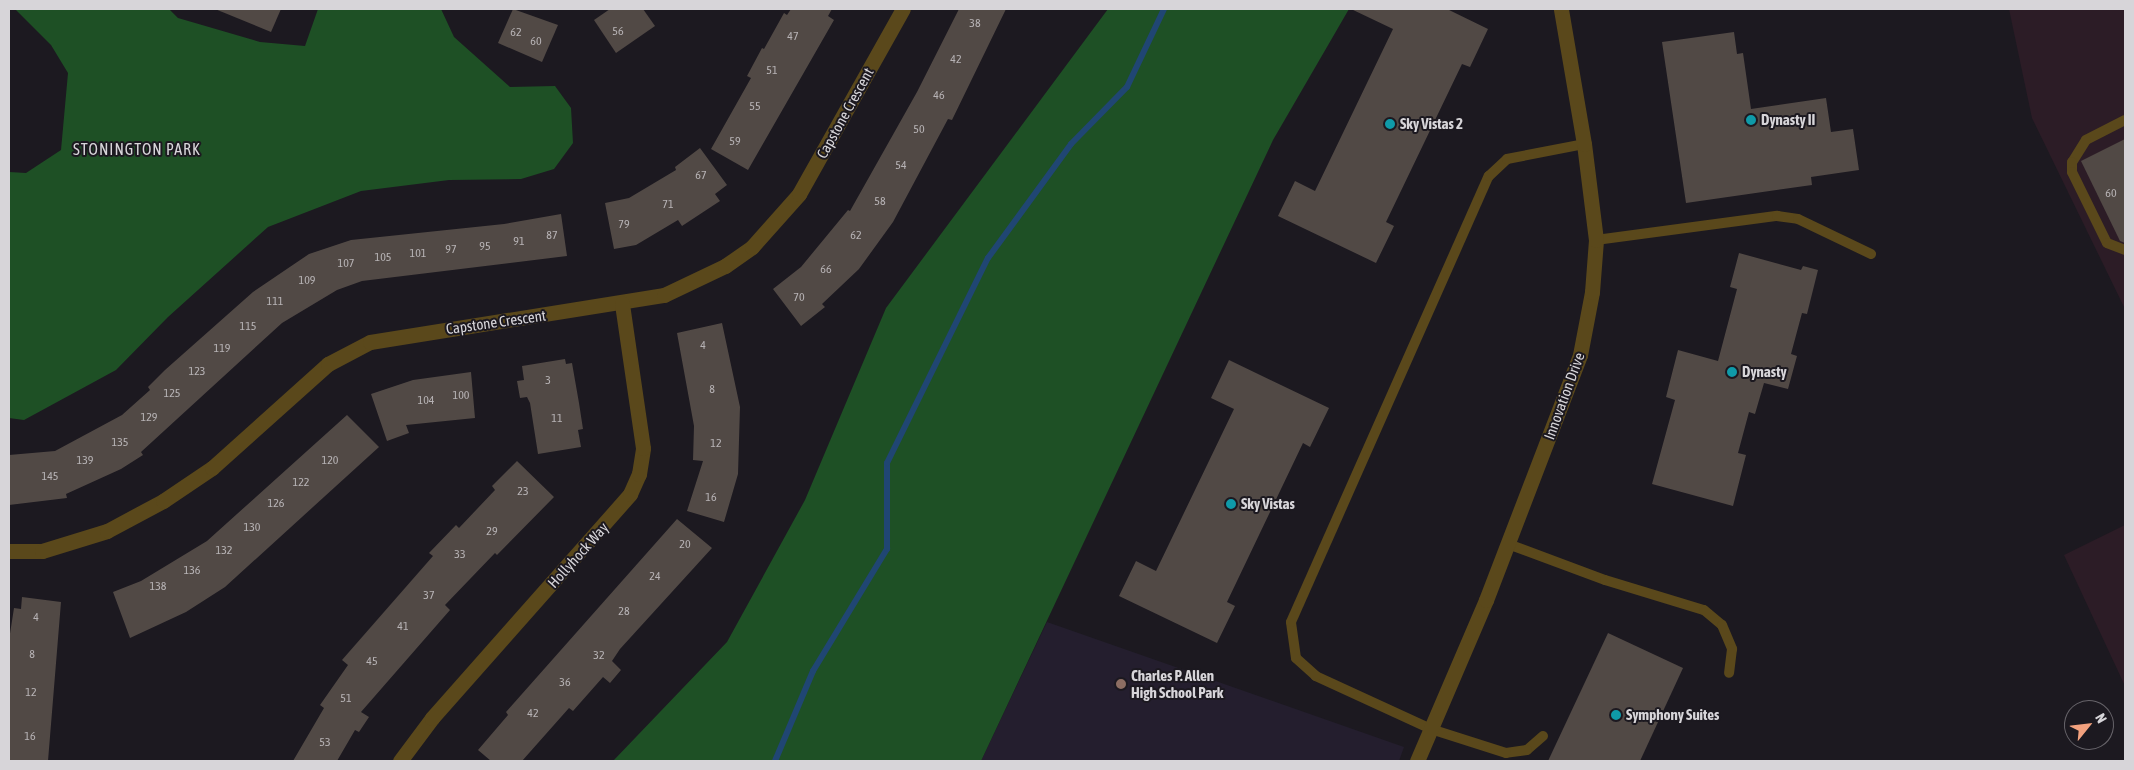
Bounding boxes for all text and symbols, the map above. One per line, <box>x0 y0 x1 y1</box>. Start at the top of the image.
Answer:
house number: 38 <box>969 17 981 31</box>
house number: 56 <box>612 25 624 39</box>
house number: 62 <box>510 26 522 40</box>
house number: 47 <box>787 30 799 44</box>
house number: 60 <box>530 35 542 49</box>
house number: 42 <box>950 53 962 67</box>
house number: 51 <box>766 64 778 78</box>
street label: Capstone Crescent <box>813 65 877 161</box>
house number: 46 <box>933 89 945 103</box>
house number: 55 <box>749 100 761 114</box>
place label: Dynasty II <box>1761 111 1815 129</box>
marker: Dynasty II <box>1745 114 1757 126</box>
place label: Sky Vistas 2 <box>1400 115 1463 133</box>
marker: Sky Vistas 2 <box>1384 118 1396 130</box>
house number: 50 <box>913 123 925 137</box>
house number: 59 <box>729 135 741 149</box>
district label: STONINGTON PARK <box>71 139 203 159</box>
house number: 54 <box>895 159 907 173</box>
house number: 67 <box>695 169 707 183</box>
house number: 60 <box>2105 187 2117 201</box>
house number: 58 <box>874 195 886 209</box>
house number: 71 <box>662 198 674 212</box>
house number: 79 <box>618 218 630 232</box>
house number: 87 <box>546 229 558 243</box>
house number: 62 <box>850 229 862 243</box>
house number: 91 <box>513 235 525 249</box>
house number: 95 <box>479 240 491 254</box>
house number: 97 <box>445 243 457 257</box>
house number: 101 <box>410 247 426 261</box>
house number: 105 <box>375 251 391 265</box>
house number: 107 <box>338 257 354 271</box>
house number: 66 <box>820 263 832 277</box>
house number: 109 <box>299 274 315 288</box>
house number: 70 <box>793 291 805 305</box>
house number: 111 <box>267 295 283 309</box>
street label: Capstone Crescent <box>445 306 547 338</box>
house number: 115 <box>240 320 256 334</box>
house number: 4 <box>700 339 706 353</box>
house number: 119 <box>214 342 230 356</box>
street label: Innovation Drive <box>1540 350 1588 442</box>
place label: Dynasty <box>1742 363 1787 381</box>
house number: 123 <box>189 365 205 379</box>
marker: Dynasty <box>1726 366 1738 378</box>
house number: 3 <box>545 374 551 388</box>
house number: 8 <box>709 383 715 397</box>
house number: 125 <box>164 387 180 401</box>
house number: 100 <box>453 389 469 403</box>
house number: 104 <box>418 394 434 408</box>
house number: 129 <box>141 411 157 425</box>
house number: 11 <box>551 412 563 426</box>
house number: 135 <box>112 436 128 450</box>
house number: 12 <box>710 437 722 451</box>
house number: 139 <box>77 454 93 468</box>
house number: 120 <box>322 454 338 468</box>
house number: 145 <box>42 470 58 484</box>
house number: 122 <box>293 476 309 490</box>
house number: 23 <box>517 485 529 499</box>
house number: 16 <box>705 491 717 505</box>
place label: Sky Vistas <box>1241 495 1295 513</box>
house number: 126 <box>268 497 284 511</box>
marker: Sky Vistas <box>1225 498 1237 510</box>
street label: Hollyhock Way <box>544 519 612 591</box>
house number: 130 <box>244 521 260 535</box>
house number: 29 <box>486 525 498 539</box>
house number: 20 <box>679 538 691 552</box>
house number: 132 <box>216 544 232 558</box>
house number: 33 <box>454 548 466 562</box>
house number: 136 <box>184 564 200 578</box>
house number: 24 <box>649 570 661 584</box>
house number: 138 <box>150 580 166 594</box>
house number: 37 <box>423 589 435 603</box>
house number: 28 <box>618 605 630 619</box>
house number: 4 <box>33 611 39 625</box>
house number: 41 <box>397 620 409 634</box>
house number: 8 <box>29 648 35 662</box>
house number: 32 <box>593 649 605 663</box>
house number: 45 <box>366 655 378 669</box>
place label: Charles P. Allen High School Park <box>1131 666 1223 701</box>
house number: 36 <box>559 676 571 690</box>
marker: Charles P. Allen High School Park <box>1115 678 1127 690</box>
house number: 12 <box>25 686 37 700</box>
house number: 51 <box>340 692 352 706</box>
north arrow <box>2064 700 2114 750</box>
place label: Symphony Suites <box>1626 706 1719 724</box>
house number: 42 <box>527 707 539 721</box>
marker: Symphony Suites <box>1610 709 1622 721</box>
text: N <box>2092 711 2110 726</box>
house number: 16 <box>24 730 36 744</box>
house number: 53 <box>319 736 331 750</box>

